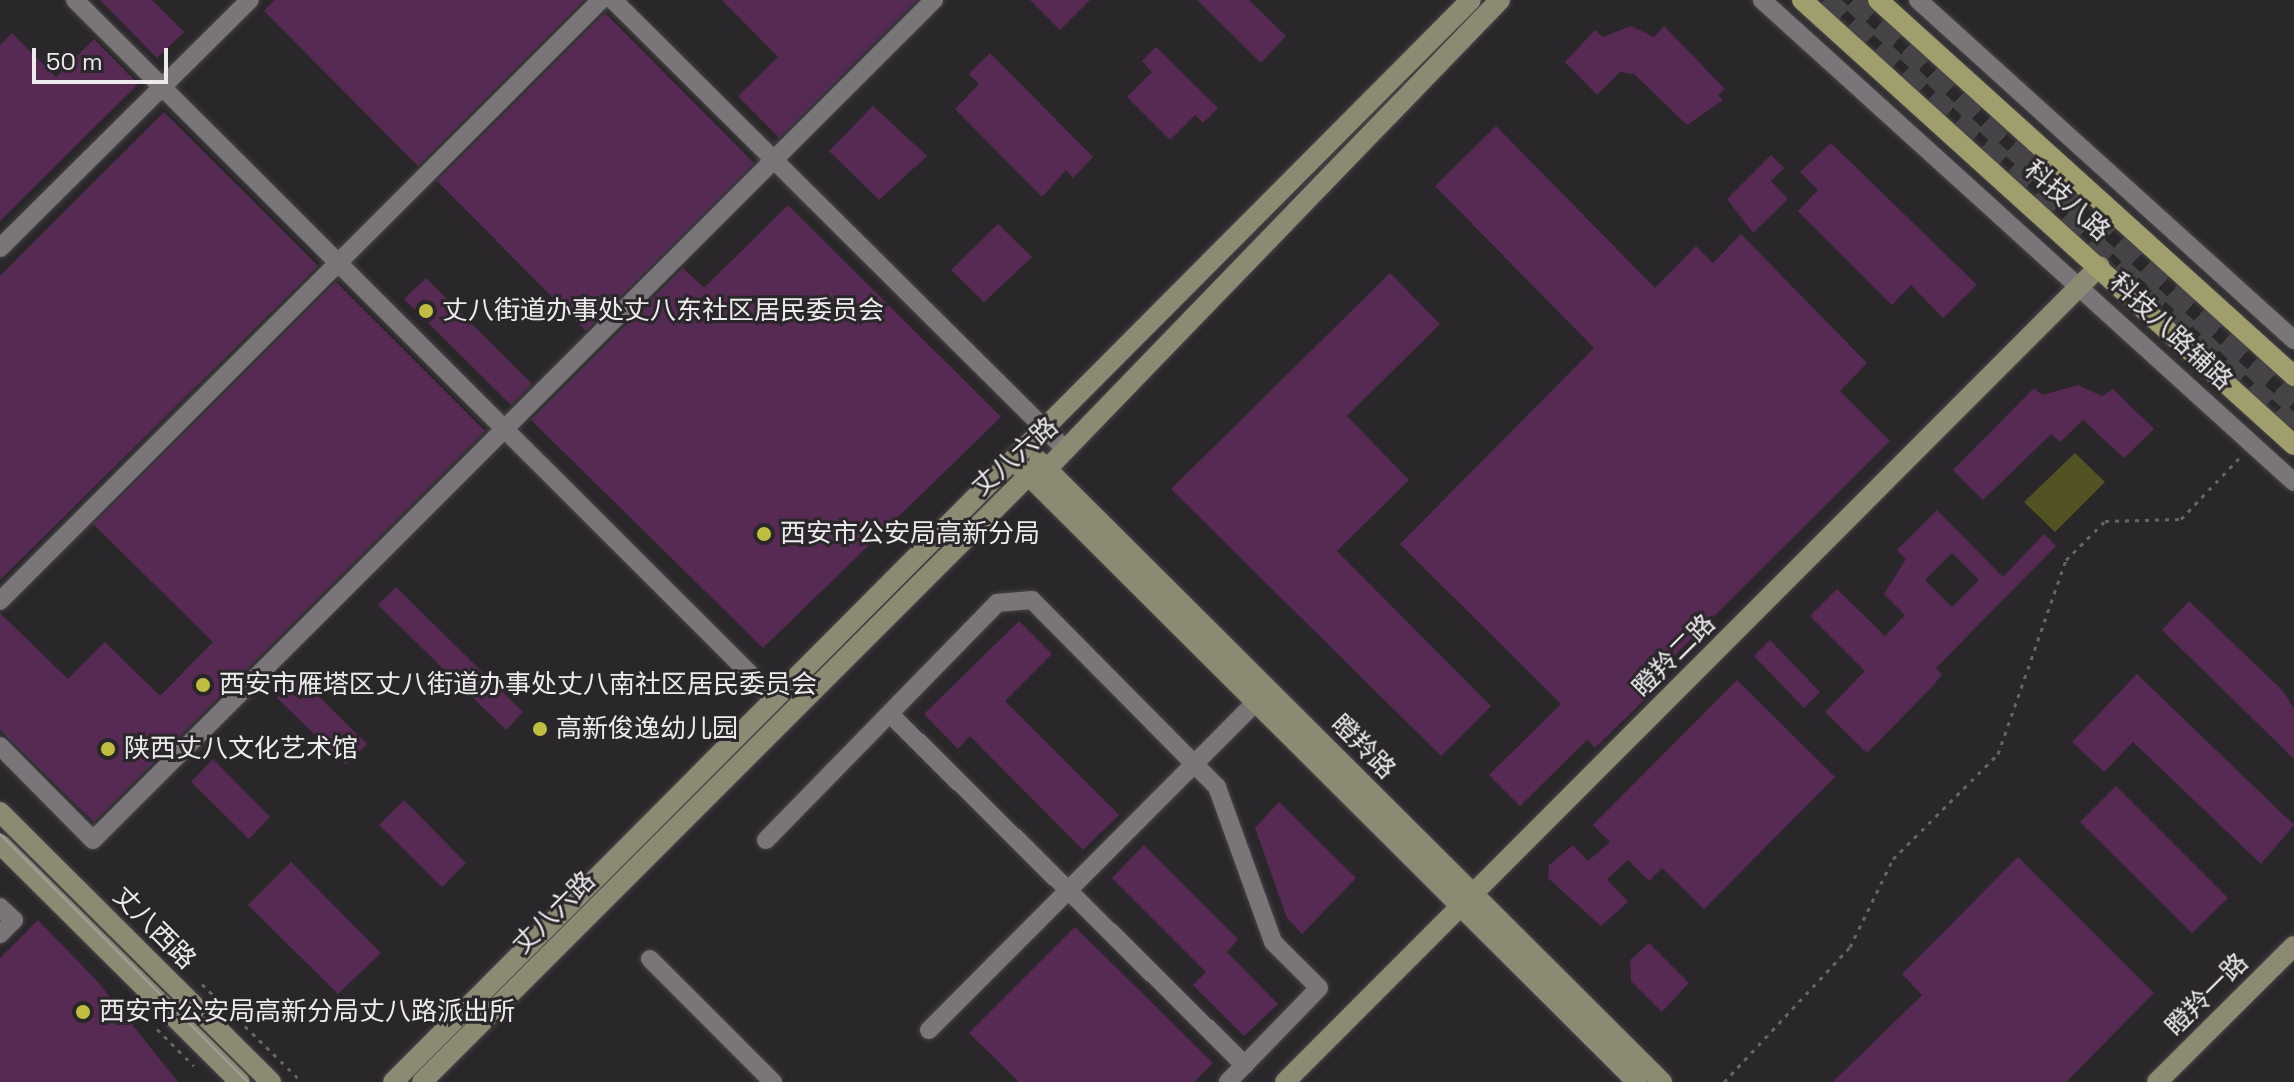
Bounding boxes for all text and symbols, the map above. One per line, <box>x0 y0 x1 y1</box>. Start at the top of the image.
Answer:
scale bar <box>36 32 172 82</box>
text: 50 m <box>46 46 103 77</box>
street label: 科技八路 <box>2018 155 2116 247</box>
street label: 科技八路辅路 <box>2103 267 2239 397</box>
place label: 丈八街道办事处丈八东社区居民委员会 <box>442 295 884 327</box>
marker: 丈八街道办事处丈八东社区居民委员会 <box>417 302 435 320</box>
street label: 丈八六路 <box>966 411 1064 503</box>
place label: 西安市公安局高新分局 <box>780 518 1040 550</box>
marker: 西安市公安局高新分局 <box>755 525 773 543</box>
street label: 瞪羚二路 <box>1626 608 1722 704</box>
place label: 西安市雁塔区丈八街道办事处丈八南社区居民委员会 <box>219 669 817 701</box>
marker: 西安市雁塔区丈八街道办事处丈八南社区居民委员会 <box>194 676 212 694</box>
street label: 瞪羚路 <box>1324 708 1402 786</box>
place label: 高新俊逸幼儿园 <box>556 713 738 745</box>
marker: 高新俊逸幼儿园 <box>531 720 549 738</box>
place label: 陕西丈八文化艺术馆 <box>124 733 358 765</box>
marker: 陕西丈八文化艺术馆 <box>99 740 117 758</box>
street label: 丈八六路 <box>506 865 602 961</box>
street label: 丈八西路 <box>106 880 202 976</box>
street label: 瞪羚一路 <box>2159 947 2255 1043</box>
place label: 西安市公安局高新分局丈八路派出所 <box>99 996 515 1028</box>
marker: 西安市公安局高新分局丈八路派出所 <box>74 1003 92 1021</box>

